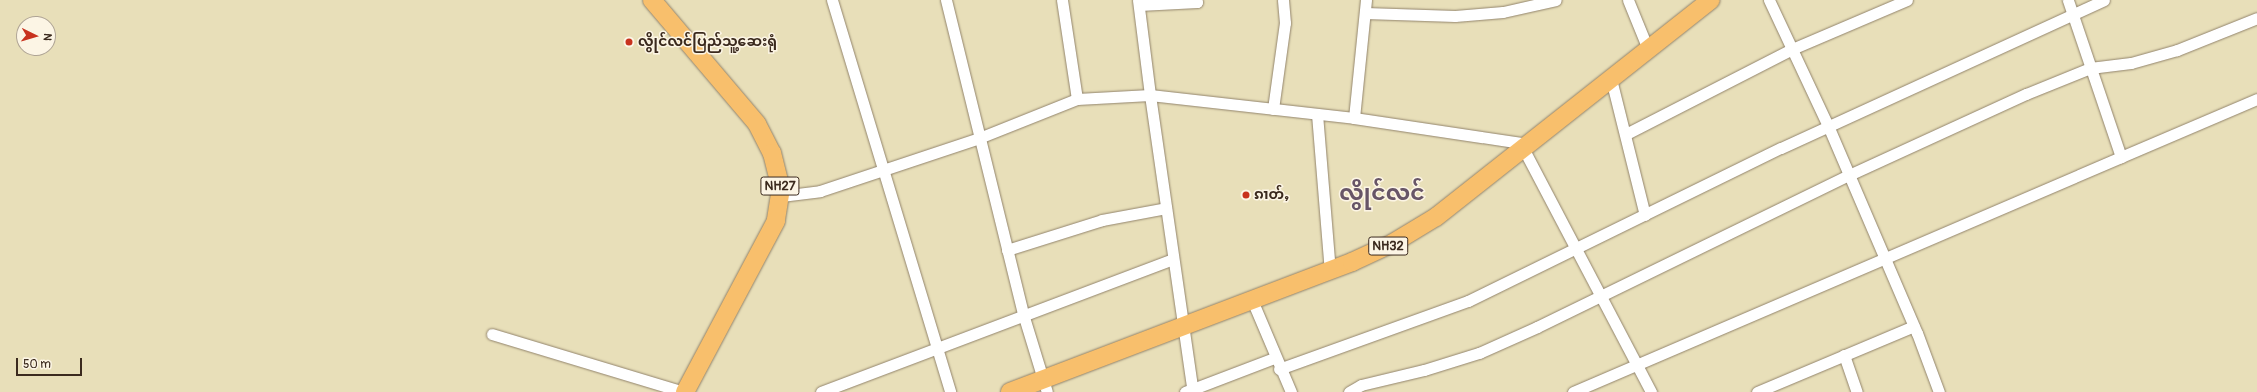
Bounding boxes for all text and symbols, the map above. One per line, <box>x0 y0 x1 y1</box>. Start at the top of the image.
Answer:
north arrow <box>16 16 56 56</box>
text: N <box>41 33 54 41</box>
place label: လွိုင်လင်ပြည်သူ့ဆေးရုံ <box>638 34 777 50</box>
marker: လွိုင်လင်ပြည်သူ့ဆေးရုံ <box>623 36 635 48</box>
road number: NH27 <box>760 175 800 197</box>
district label: လွိုင်လင် <box>1339 181 1425 207</box>
place label: ၵၢတ်ႇ <box>1254 187 1290 203</box>
marker: ၵၢတ်ႇ <box>1241 190 1251 200</box>
road number: NH32 <box>1368 235 1408 257</box>
scale bar <box>18 350 84 376</box>
text: 50 m <box>23 357 51 372</box>

